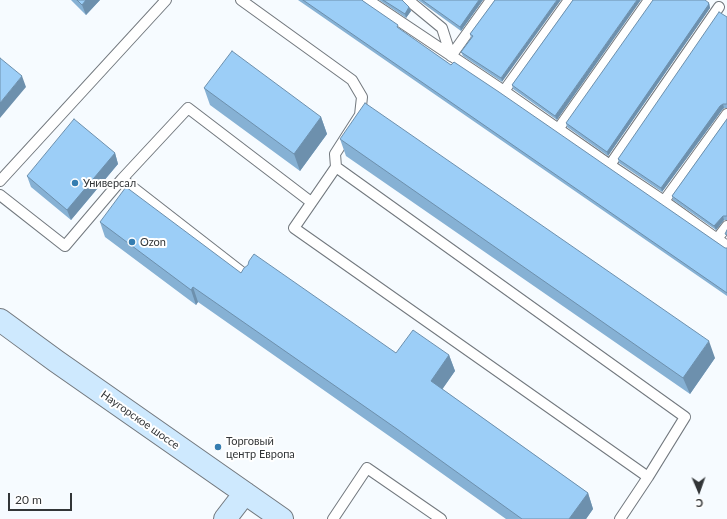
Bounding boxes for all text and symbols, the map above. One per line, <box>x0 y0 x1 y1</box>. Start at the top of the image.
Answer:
place label: Универсал <box>83 176 136 190</box>
marker: Универсал <box>70 178 80 188</box>
place label: Ozon <box>140 235 166 249</box>
marker: Ozon <box>127 237 137 247</box>
street label: Наугорское шоссе <box>98 388 182 452</box>
place label: Торговый центр Европа <box>226 434 295 460</box>
marker: Торговый центр Европа <box>213 442 223 452</box>
north arrow <box>679 471 719 511</box>
scale bar <box>10 485 74 511</box>
text: 20 m <box>15 492 42 507</box>
text: С <box>696 497 703 510</box>

